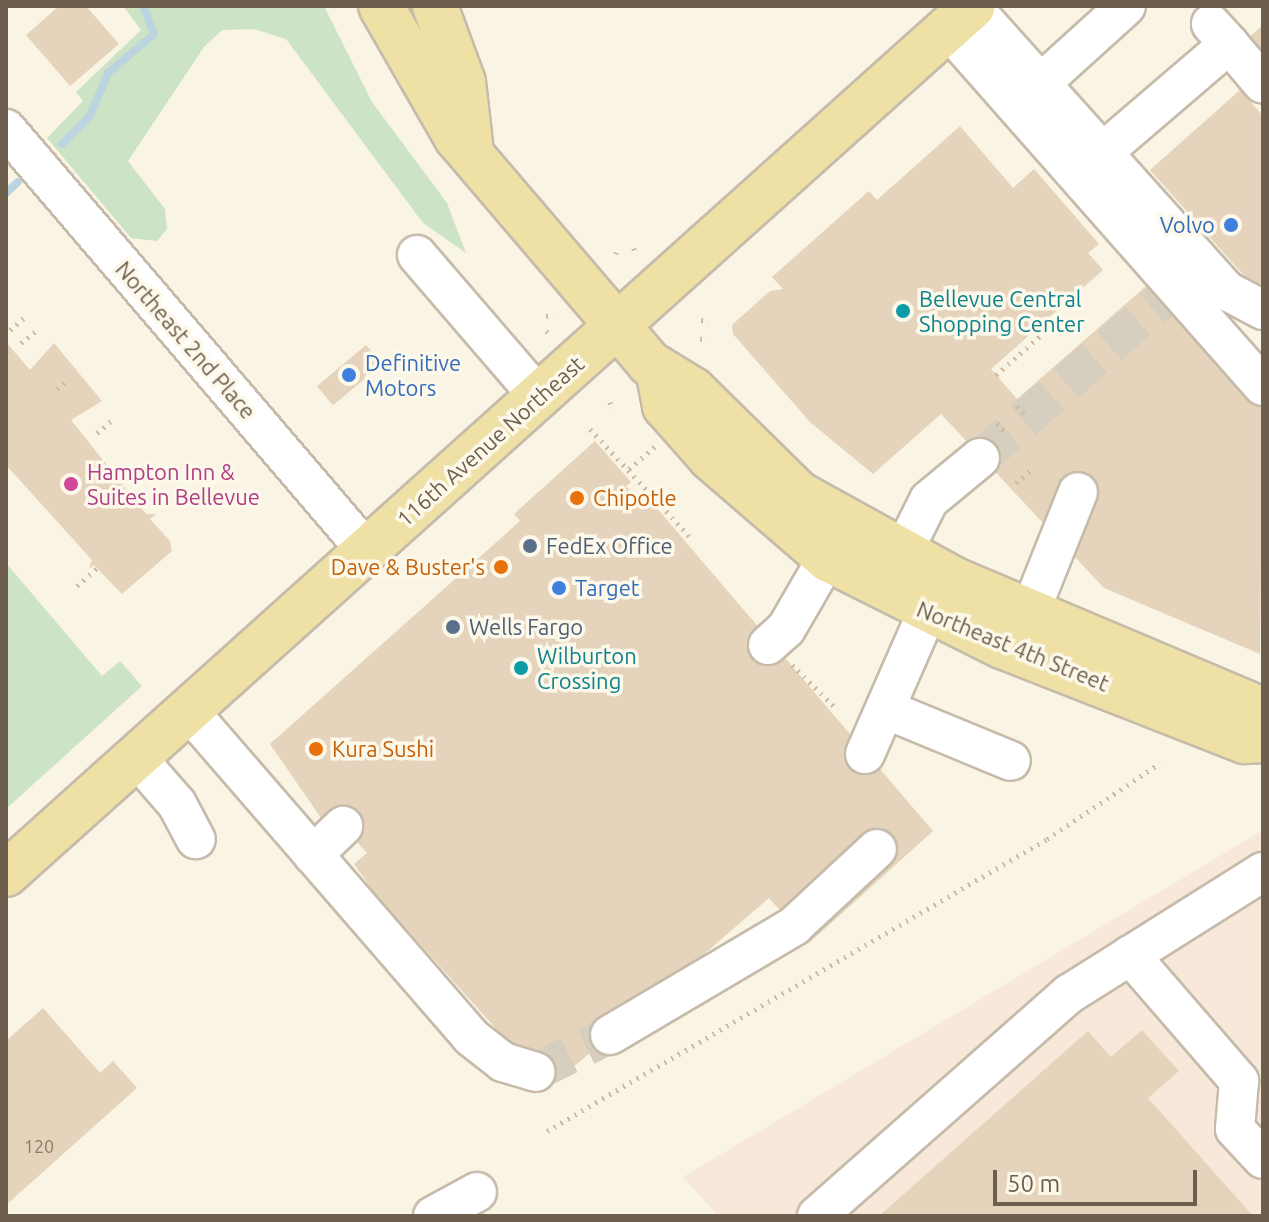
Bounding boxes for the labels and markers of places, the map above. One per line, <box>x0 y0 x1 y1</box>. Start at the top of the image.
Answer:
place label: Volvo <box>1160 212 1215 238</box>
marker: Volvo <box>1222 216 1240 234</box>
place label: Bellevue Central Shopping Center <box>919 285 1085 336</box>
marker: Bellevue Central Shopping Center <box>894 302 912 320</box>
place label: Definitive Motors <box>365 349 461 400</box>
marker: Definitive Motors <box>340 366 358 384</box>
place label: Hampton Inn & Suites in Bellevue <box>87 458 260 510</box>
marker: Hampton Inn & Suites in Bellevue <box>62 475 80 493</box>
place label: Chipotle <box>593 485 677 511</box>
marker: Chipotle <box>568 489 586 507</box>
place label: FedEx Office <box>546 533 673 559</box>
marker: FedEx Office <box>521 537 539 555</box>
place label: Dave & Buster's <box>331 554 485 580</box>
marker: Dave & Buster's <box>492 558 510 576</box>
place label: Target <box>575 575 639 601</box>
marker: Target <box>550 579 568 597</box>
place label: Wells Fargo <box>469 614 583 640</box>
marker: Wells Fargo <box>444 618 462 636</box>
place label: Wilburton Crossing <box>537 642 637 694</box>
marker: Wilburton Crossing <box>512 659 530 677</box>
place label: Kura Sushi <box>332 736 434 762</box>
marker: Kura Sushi <box>307 740 325 758</box>

